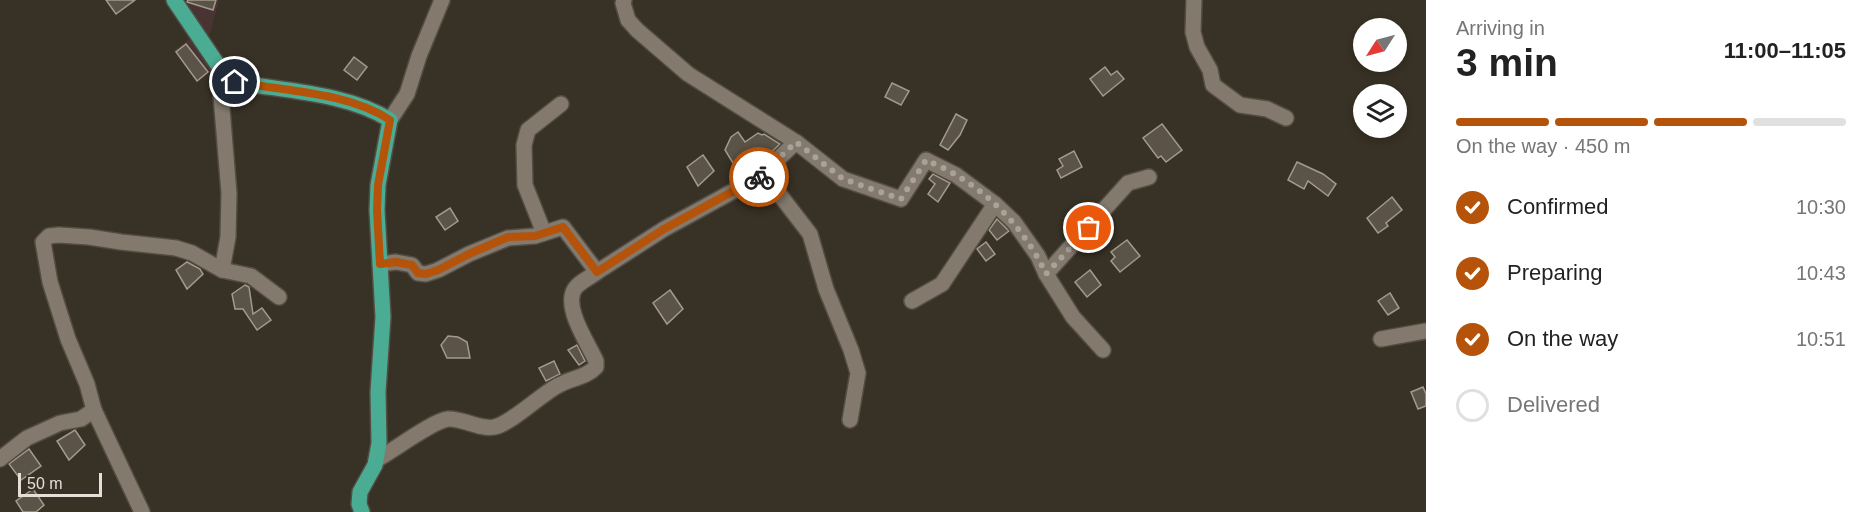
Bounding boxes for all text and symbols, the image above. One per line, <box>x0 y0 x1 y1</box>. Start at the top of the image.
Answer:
text: Arriving in <box>1456 17 1545 39</box>
north arrow <box>1353 18 1407 72</box>
map controls <box>1353 18 1407 138</box>
text: 11:00–11:05 <box>1724 38 1846 63</box>
text: 3 min <box>1456 41 1558 84</box>
pin <box>209 56 260 107</box>
icon: home <box>218 65 251 98</box>
button: layers <box>1353 84 1407 138</box>
text: On the way · 450 m <box>1456 135 1631 157</box>
courier <box>729 147 789 207</box>
icon: bike <box>743 161 776 194</box>
icon: check <box>1456 191 1489 224</box>
text: Confirmed <box>1507 194 1608 219</box>
text: 10:30 <box>1796 196 1846 218</box>
pin <box>1063 202 1114 253</box>
icon: bag <box>1072 211 1105 244</box>
icon: check <box>1456 257 1489 290</box>
text: Preparing <box>1507 260 1602 285</box>
text: 10:43 <box>1796 262 1846 284</box>
icon: check <box>1456 323 1489 356</box>
text: On the way <box>1507 326 1618 351</box>
text: 10:51 <box>1796 328 1846 350</box>
text: Delivered <box>1507 392 1600 417</box>
scale bar <box>18 470 102 498</box>
text: 50 m <box>27 475 63 492</box>

